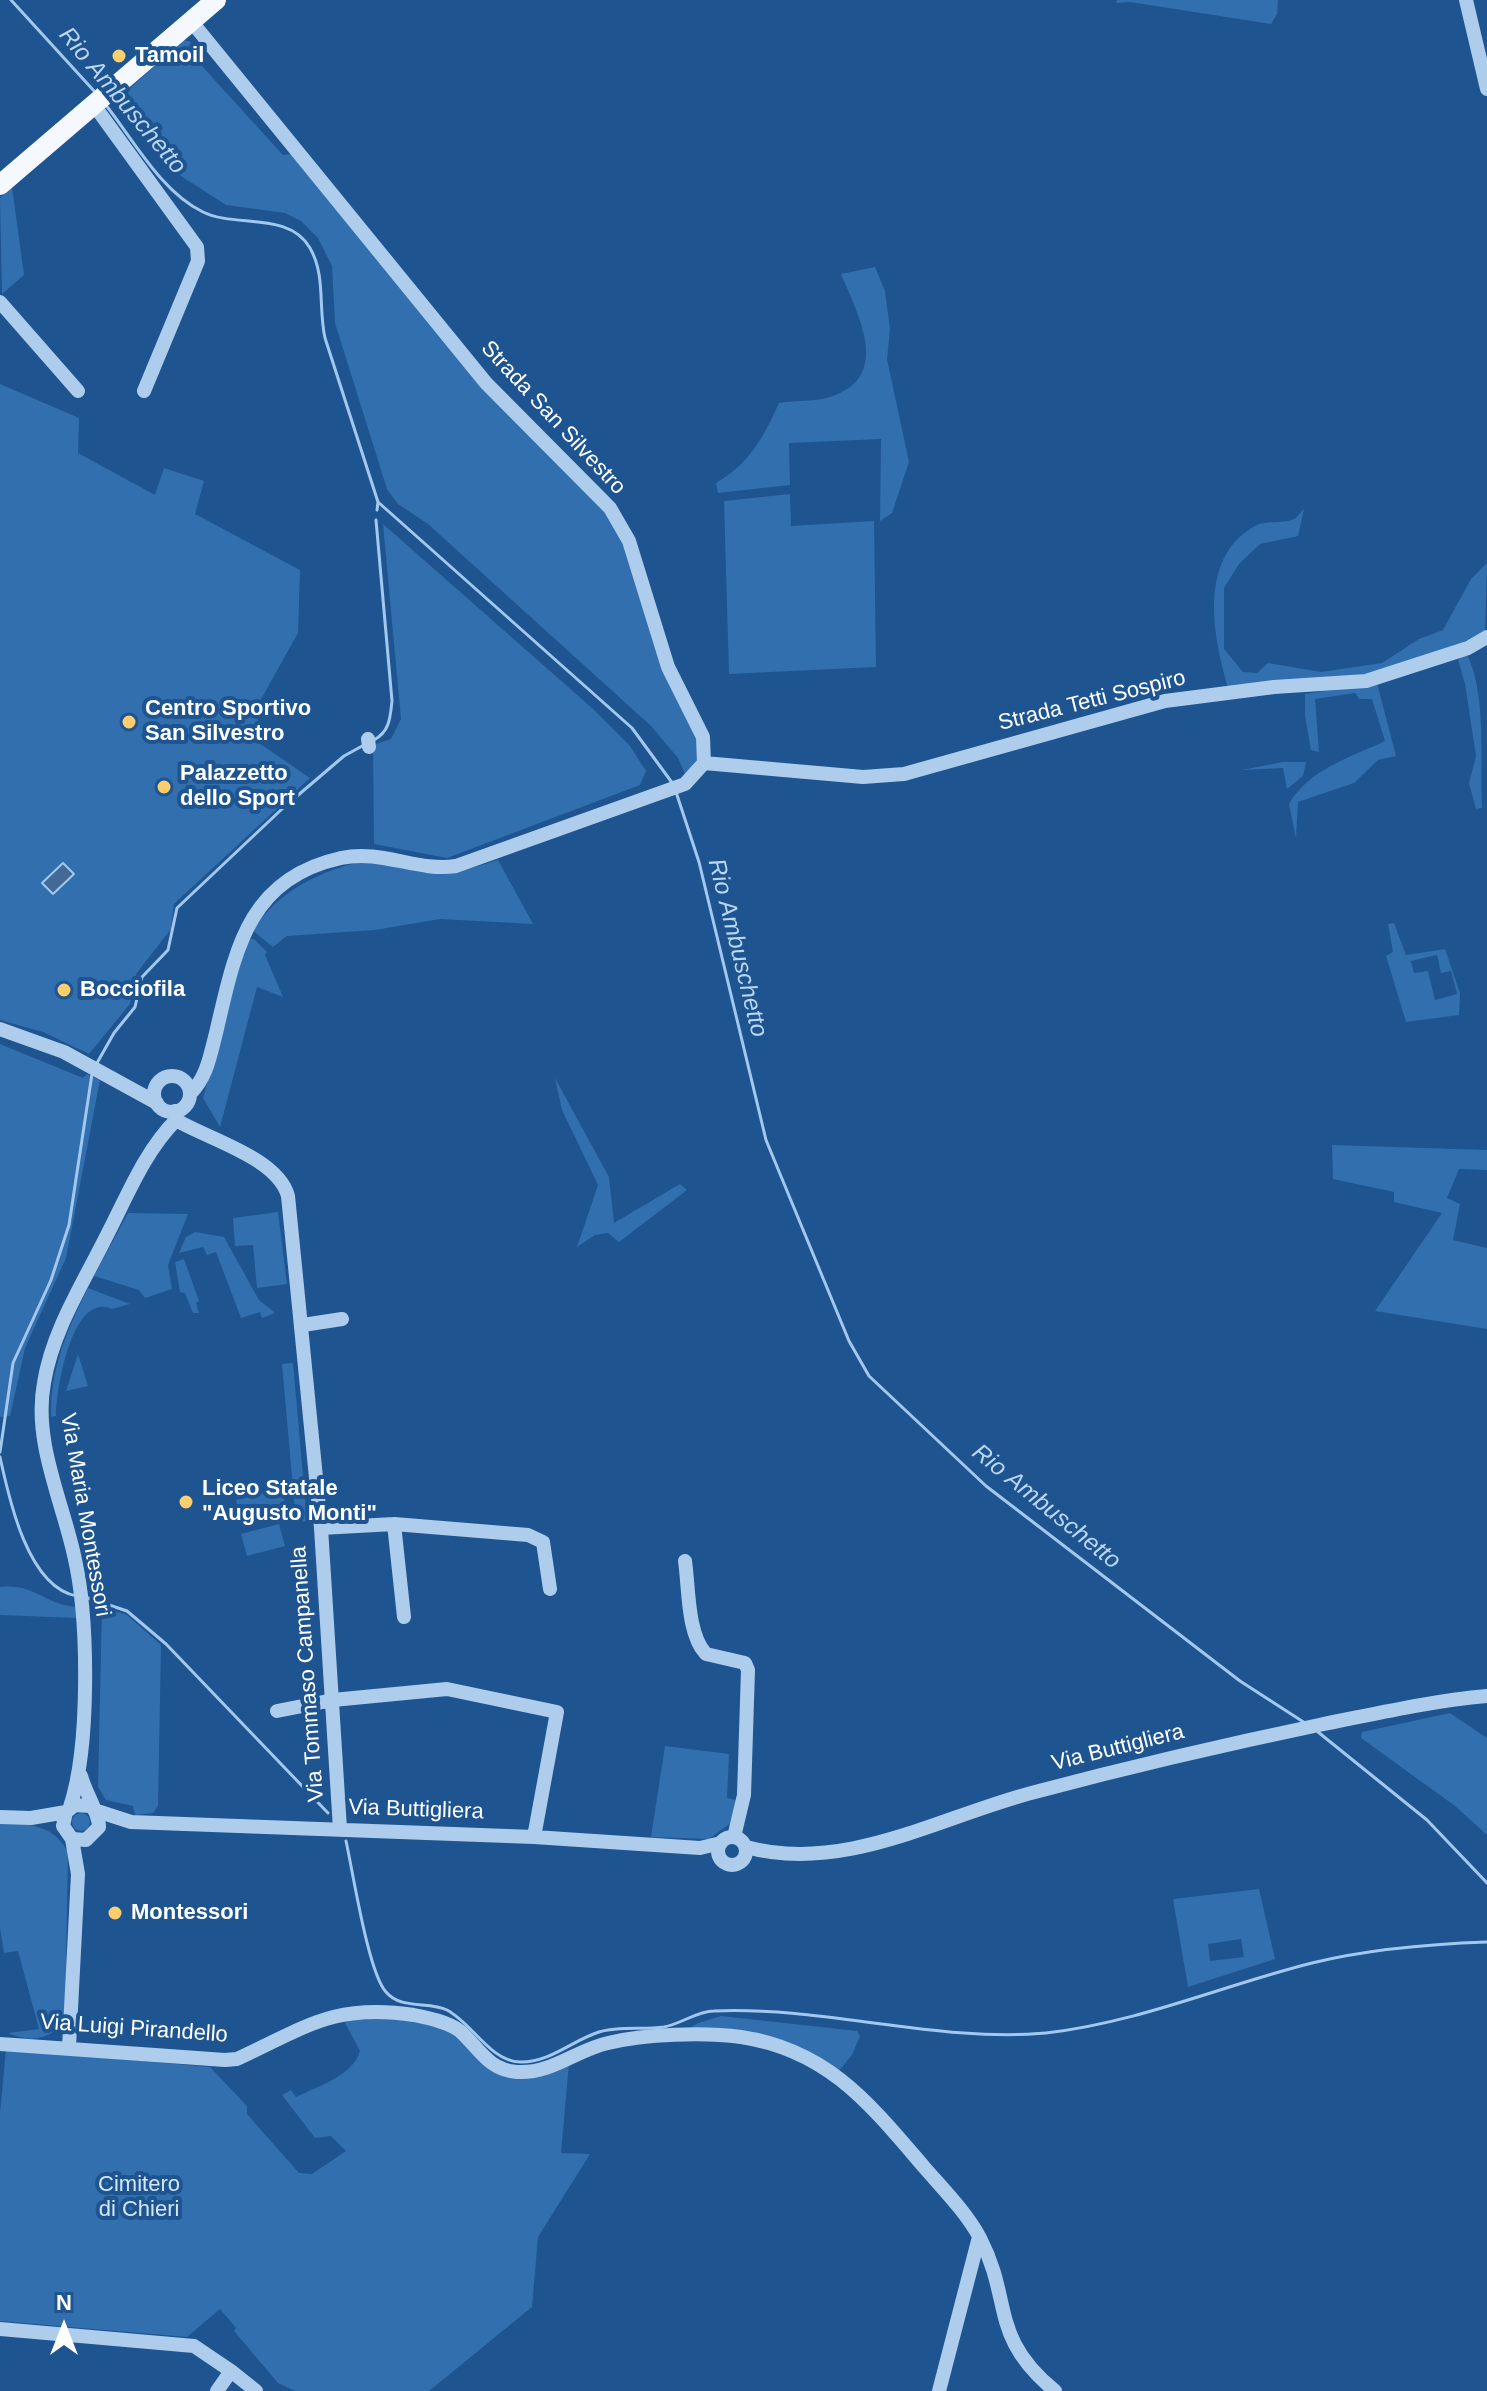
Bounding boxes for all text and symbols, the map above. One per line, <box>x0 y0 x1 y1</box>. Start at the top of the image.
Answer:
water label: Rio Ambuschetto <box>52 22 192 180</box>
place label: Tamoil <box>135 43 204 69</box>
marker: Tamoil <box>110 47 128 65</box>
street label: Strada San Silvestro <box>475 336 631 500</box>
street label: Strada Tetti Sospiro <box>996 665 1188 737</box>
place label: Centro Sportivo San Silvestro <box>145 696 311 748</box>
marker: Centro Sportivo San Silvestro <box>120 713 138 731</box>
place label: Palazzetto dello Sport <box>180 761 295 812</box>
marker: Palazzetto dello Sport <box>155 778 173 796</box>
water label: Rio Ambuschetto <box>701 856 773 1040</box>
place label: Bocciofila <box>80 977 185 1003</box>
marker: Bocciofila <box>55 981 73 999</box>
street label: Via Maria Montessori <box>54 1411 116 1619</box>
water label: Rio Ambuschetto <box>966 1438 1126 1576</box>
place label: Liceo Statale "Augusto Monti" <box>202 1476 377 1528</box>
marker: Liceo Statale "Augusto Monti" <box>177 1493 195 1511</box>
street label: Via Tommaso Campanella <box>286 1545 330 1803</box>
street label: Via Buttigliera <box>1049 1719 1187 1777</box>
street label: Via Buttigliera <box>348 1794 484 1826</box>
place label: Montessori <box>131 1900 248 1926</box>
marker: Montessori <box>106 1904 124 1922</box>
street label: Via Luigi Pirandello <box>39 2009 229 2049</box>
park label: Cimitero di Chieri <box>98 2172 180 2224</box>
north arrow <box>24 2287 104 2367</box>
text: N <box>56 2290 72 2315</box>

